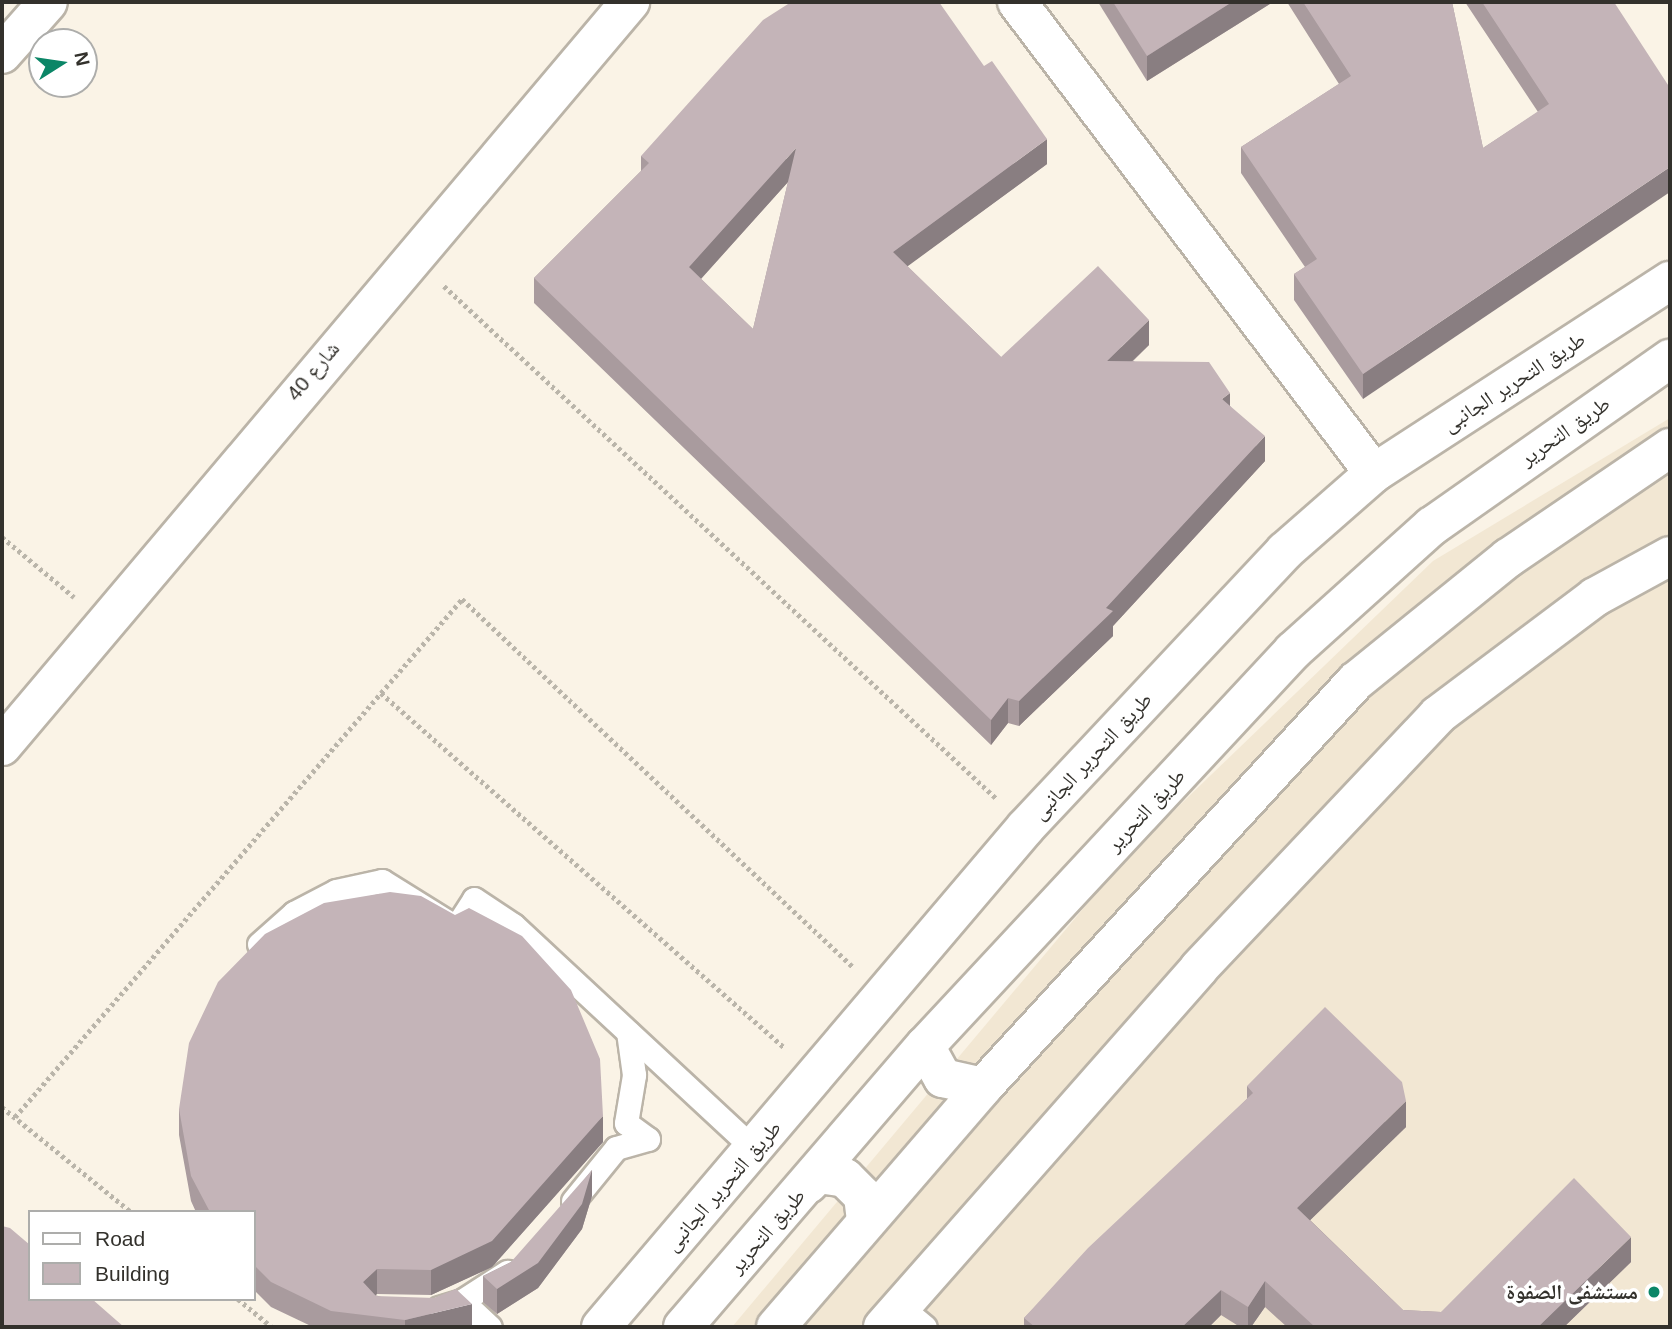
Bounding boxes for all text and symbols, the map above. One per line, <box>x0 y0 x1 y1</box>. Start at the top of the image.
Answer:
north arrow <box>28 28 98 98</box>
text: N <box>70 50 94 68</box>
street label: طريق التحرير الجانبى <box>1438 327 1590 437</box>
street label: شارع 40 <box>281 336 345 406</box>
street label: طريق التحرير <box>1515 391 1615 471</box>
street label: طريق التحرير الجانبى <box>1027 687 1157 825</box>
street label: طريق التحرير <box>1101 763 1191 857</box>
street label: طريق التحرير الجانبى <box>659 1115 787 1257</box>
street label: طريق التحرير <box>723 1183 811 1279</box>
legend <box>28 1210 256 1301</box>
text: Road <box>95 1227 145 1250</box>
text: Building <box>95 1262 170 1285</box>
place label: مستشفى الصفوة <box>1506 1279 1638 1305</box>
marker: مستشفى الصفوة <box>1644 1282 1664 1302</box>

